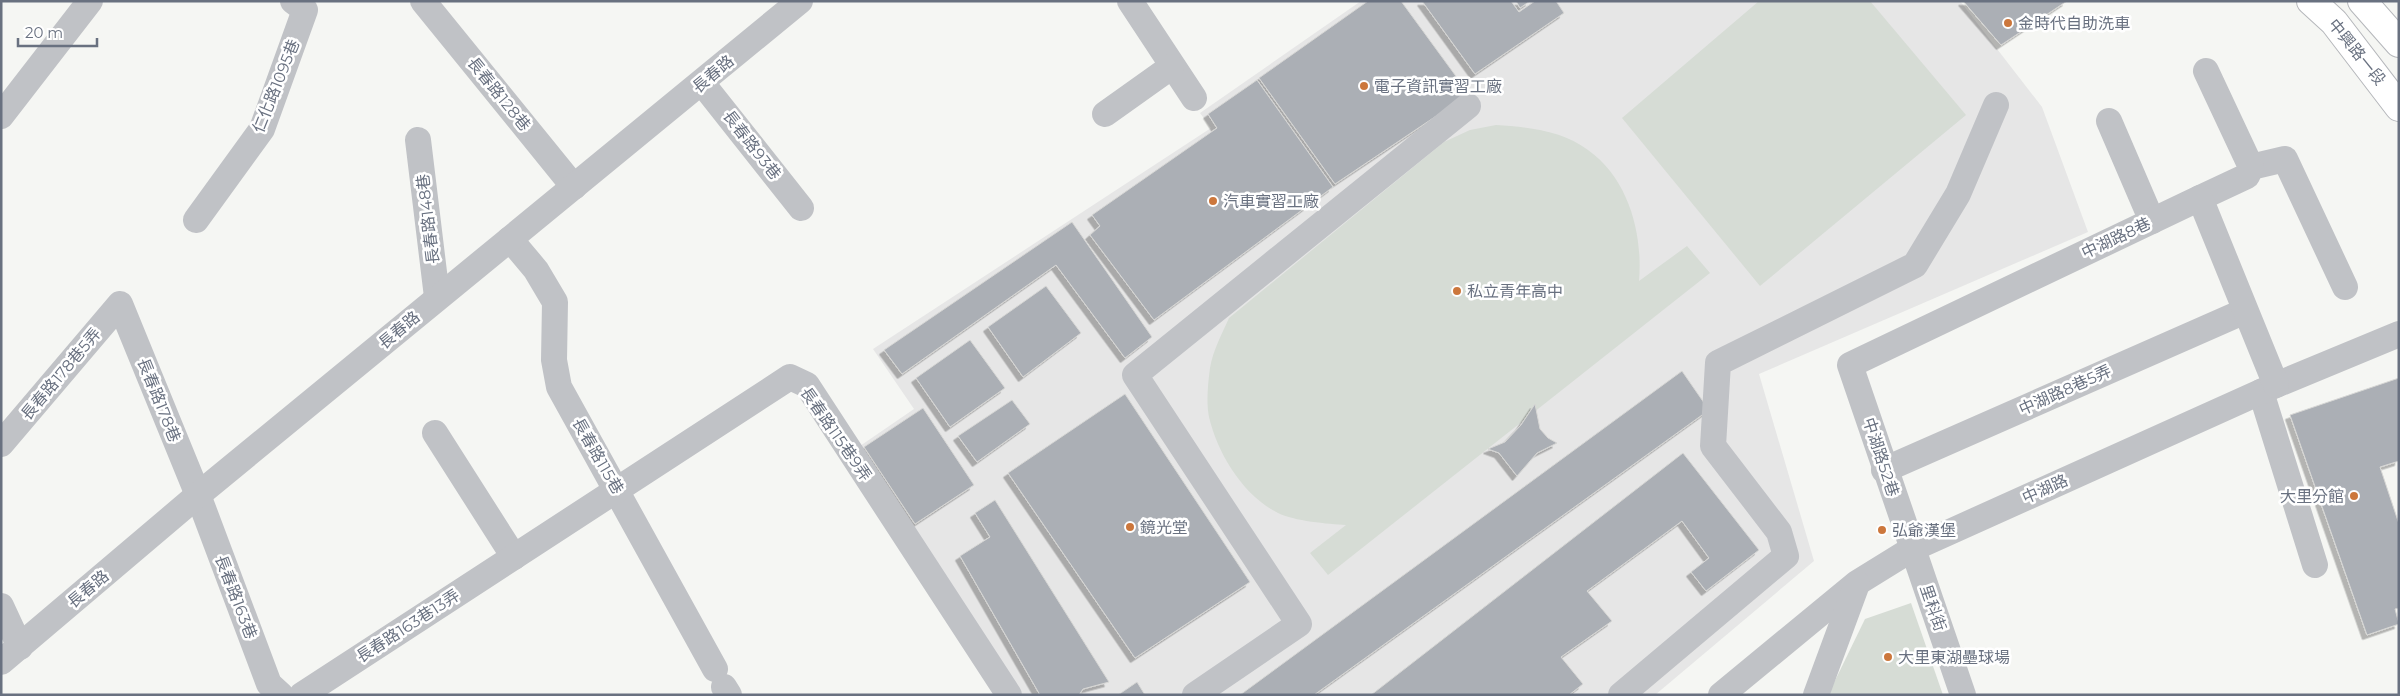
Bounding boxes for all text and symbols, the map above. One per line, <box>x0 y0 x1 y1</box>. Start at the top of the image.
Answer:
place label: 金時代自助洗車 <box>2018 14 2130 33</box>
scale bar <box>18 15 96 47</box>
street label: 中興路一段 <box>2324 15 2390 89</box>
marker: 金時代自助洗車 <box>2002 17 2014 29</box>
text: 20 m <box>25 23 63 42</box>
street label: 仁化路1095巷 <box>249 36 303 136</box>
street label: 長春路 <box>689 51 737 97</box>
street label: 長春路128巷 <box>464 53 534 135</box>
place label: 電子資訊實習工廠 <box>1374 77 1502 96</box>
marker: 電子資訊實習工廠 <box>1358 80 1370 92</box>
street label: 長春路93巷 <box>719 107 785 183</box>
street label: 長春路148巷 <box>413 173 443 265</box>
place label: 汽車實習工廠 <box>1223 192 1319 211</box>
marker: 汽車實習工廠 <box>1207 195 1219 207</box>
street label: 中湖路8巷 <box>2078 214 2154 262</box>
place label: 私立青年高中 <box>1467 282 1563 301</box>
marker: 私立青年高中 <box>1451 285 1463 297</box>
street label: 長春路 <box>375 307 423 353</box>
street label: 長春路178巷5弄 <box>17 324 105 424</box>
street label: 長春路178巷 <box>134 355 184 445</box>
street label: 中湖路8巷5弄 <box>2016 361 2114 419</box>
street label: 長春路115巷9弄 <box>797 383 875 485</box>
street label: 長春路115巷 <box>569 415 627 497</box>
street label: 中湖路52巷 <box>1859 415 1903 499</box>
street label: 中湖路 <box>2019 471 2071 507</box>
place label: 大里分館 <box>2280 487 2344 506</box>
marker: 大里分館 <box>2348 490 2360 502</box>
place label: 鏡光堂 <box>1140 518 1188 537</box>
marker: 鏡光堂 <box>1124 521 1136 533</box>
place label: 弘爺漢堡 <box>1892 521 1956 540</box>
marker: 弘爺漢堡 <box>1876 524 1888 536</box>
street label: 長春路163巷 <box>211 552 261 642</box>
street label: 長春路 <box>64 566 112 612</box>
street label: 里科街 <box>1916 582 1950 634</box>
street label: 長春路163巷13弄 <box>353 586 463 666</box>
place label: 大里東湖壘球場 <box>1898 648 2010 667</box>
marker: 大里東湖壘球場 <box>1882 651 1894 663</box>

